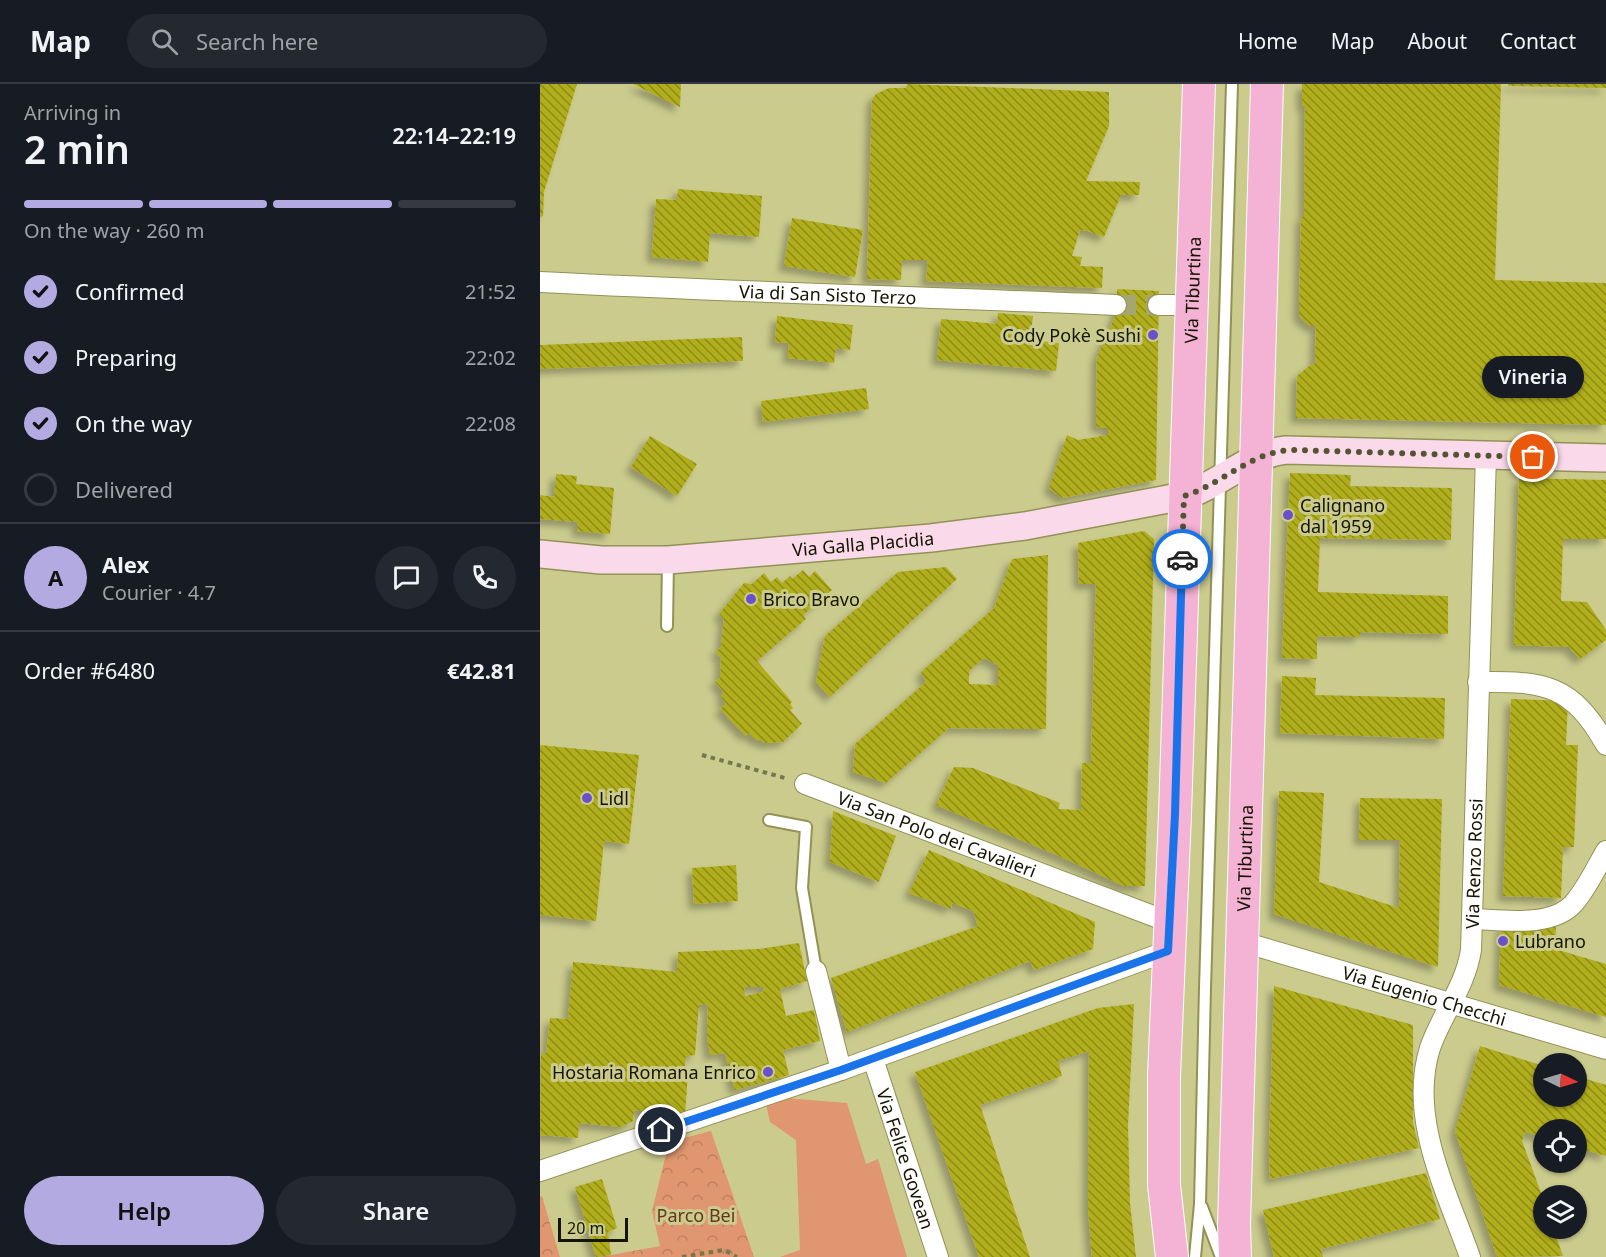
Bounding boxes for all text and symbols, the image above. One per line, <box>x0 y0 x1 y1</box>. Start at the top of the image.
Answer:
search box <box>127 14 547 68</box>
text: Map <box>30 22 91 60</box>
icon: search <box>148 25 181 58</box>
text: Search here <box>196 26 318 56</box>
text: Home <box>1238 27 1298 55</box>
text: Map <box>1331 27 1374 55</box>
text: About <box>1407 27 1467 55</box>
text: Contact <box>1500 27 1576 55</box>
text: Arriving in <box>24 99 121 126</box>
text: 22:14–22:19 <box>392 120 516 150</box>
text: 2 min <box>24 122 130 175</box>
text: On the way · 260 m <box>24 217 204 244</box>
street label: Via Tiburtina <box>1178 236 1206 344</box>
icon: check <box>24 275 57 308</box>
text: Confirmed <box>75 276 185 306</box>
text: 21:52 <box>465 278 516 305</box>
street label: Via di San Sisto Terzo <box>739 279 917 309</box>
place label: Cody Pokè Sushi <box>1002 323 1141 347</box>
marker: Cody Pokè Sushi <box>1146 328 1160 342</box>
icon: check <box>24 341 57 374</box>
text: Preparing <box>75 342 177 372</box>
text: 22:02 <box>465 344 516 371</box>
callout: Vineria <box>1482 355 1584 397</box>
text: Vineria <box>1499 363 1567 390</box>
icon: check <box>24 407 57 440</box>
text: On the way <box>75 408 192 438</box>
text: 22:08 <box>465 410 516 437</box>
pin <box>1507 431 1558 482</box>
icon: bag <box>1516 440 1549 473</box>
text: Delivered <box>75 474 173 504</box>
place label: Calignano dal 1959 <box>1300 493 1385 538</box>
marker: Calignano dal 1959 <box>1281 508 1295 522</box>
street label: Via Galla Placidia <box>791 526 935 562</box>
courier <box>1152 529 1212 589</box>
icon: car <box>1166 543 1199 576</box>
button: chat <box>375 546 438 609</box>
button: phone <box>453 546 516 609</box>
text: Alex <box>102 549 149 579</box>
text: A <box>48 562 63 592</box>
text: Courier · 4.7 <box>102 579 216 606</box>
place label: Brico Bravo <box>763 587 860 611</box>
marker: Brico Bravo <box>744 592 758 606</box>
text: Order #6480 <box>24 655 155 685</box>
text: €42.81 <box>447 655 516 685</box>
street label: Via San Polo dei Cavalieri <box>834 785 1040 883</box>
place label: Lidl <box>599 786 629 810</box>
marker: Lidl <box>580 791 594 805</box>
street label: Via Renzo Rossi <box>1460 798 1488 929</box>
street label: Via Tiburtina <box>1231 804 1258 912</box>
place label: Lubrano <box>1515 929 1586 953</box>
marker: Lubrano <box>1496 934 1510 948</box>
street label: Via Eugenio Checchi <box>1339 960 1509 1031</box>
north arrow <box>1533 1053 1587 1107</box>
map controls <box>1533 1053 1587 1239</box>
place label: Hostaria Romana Enrico <box>552 1060 756 1084</box>
marker: Hostaria Romana Enrico <box>761 1065 775 1079</box>
street label: Via Felice Govean <box>871 1085 940 1232</box>
pin <box>635 1104 686 1155</box>
icon: home <box>644 1113 677 1146</box>
button: locate <box>1533 1119 1587 1173</box>
button: Help <box>24 1176 264 1245</box>
button: Share <box>276 1176 516 1245</box>
button: layers <box>1533 1185 1587 1239</box>
park label: Parco Bei <box>657 1203 735 1227</box>
scale bar <box>558 1215 628 1242</box>
text: 20 m <box>567 1217 604 1239</box>

